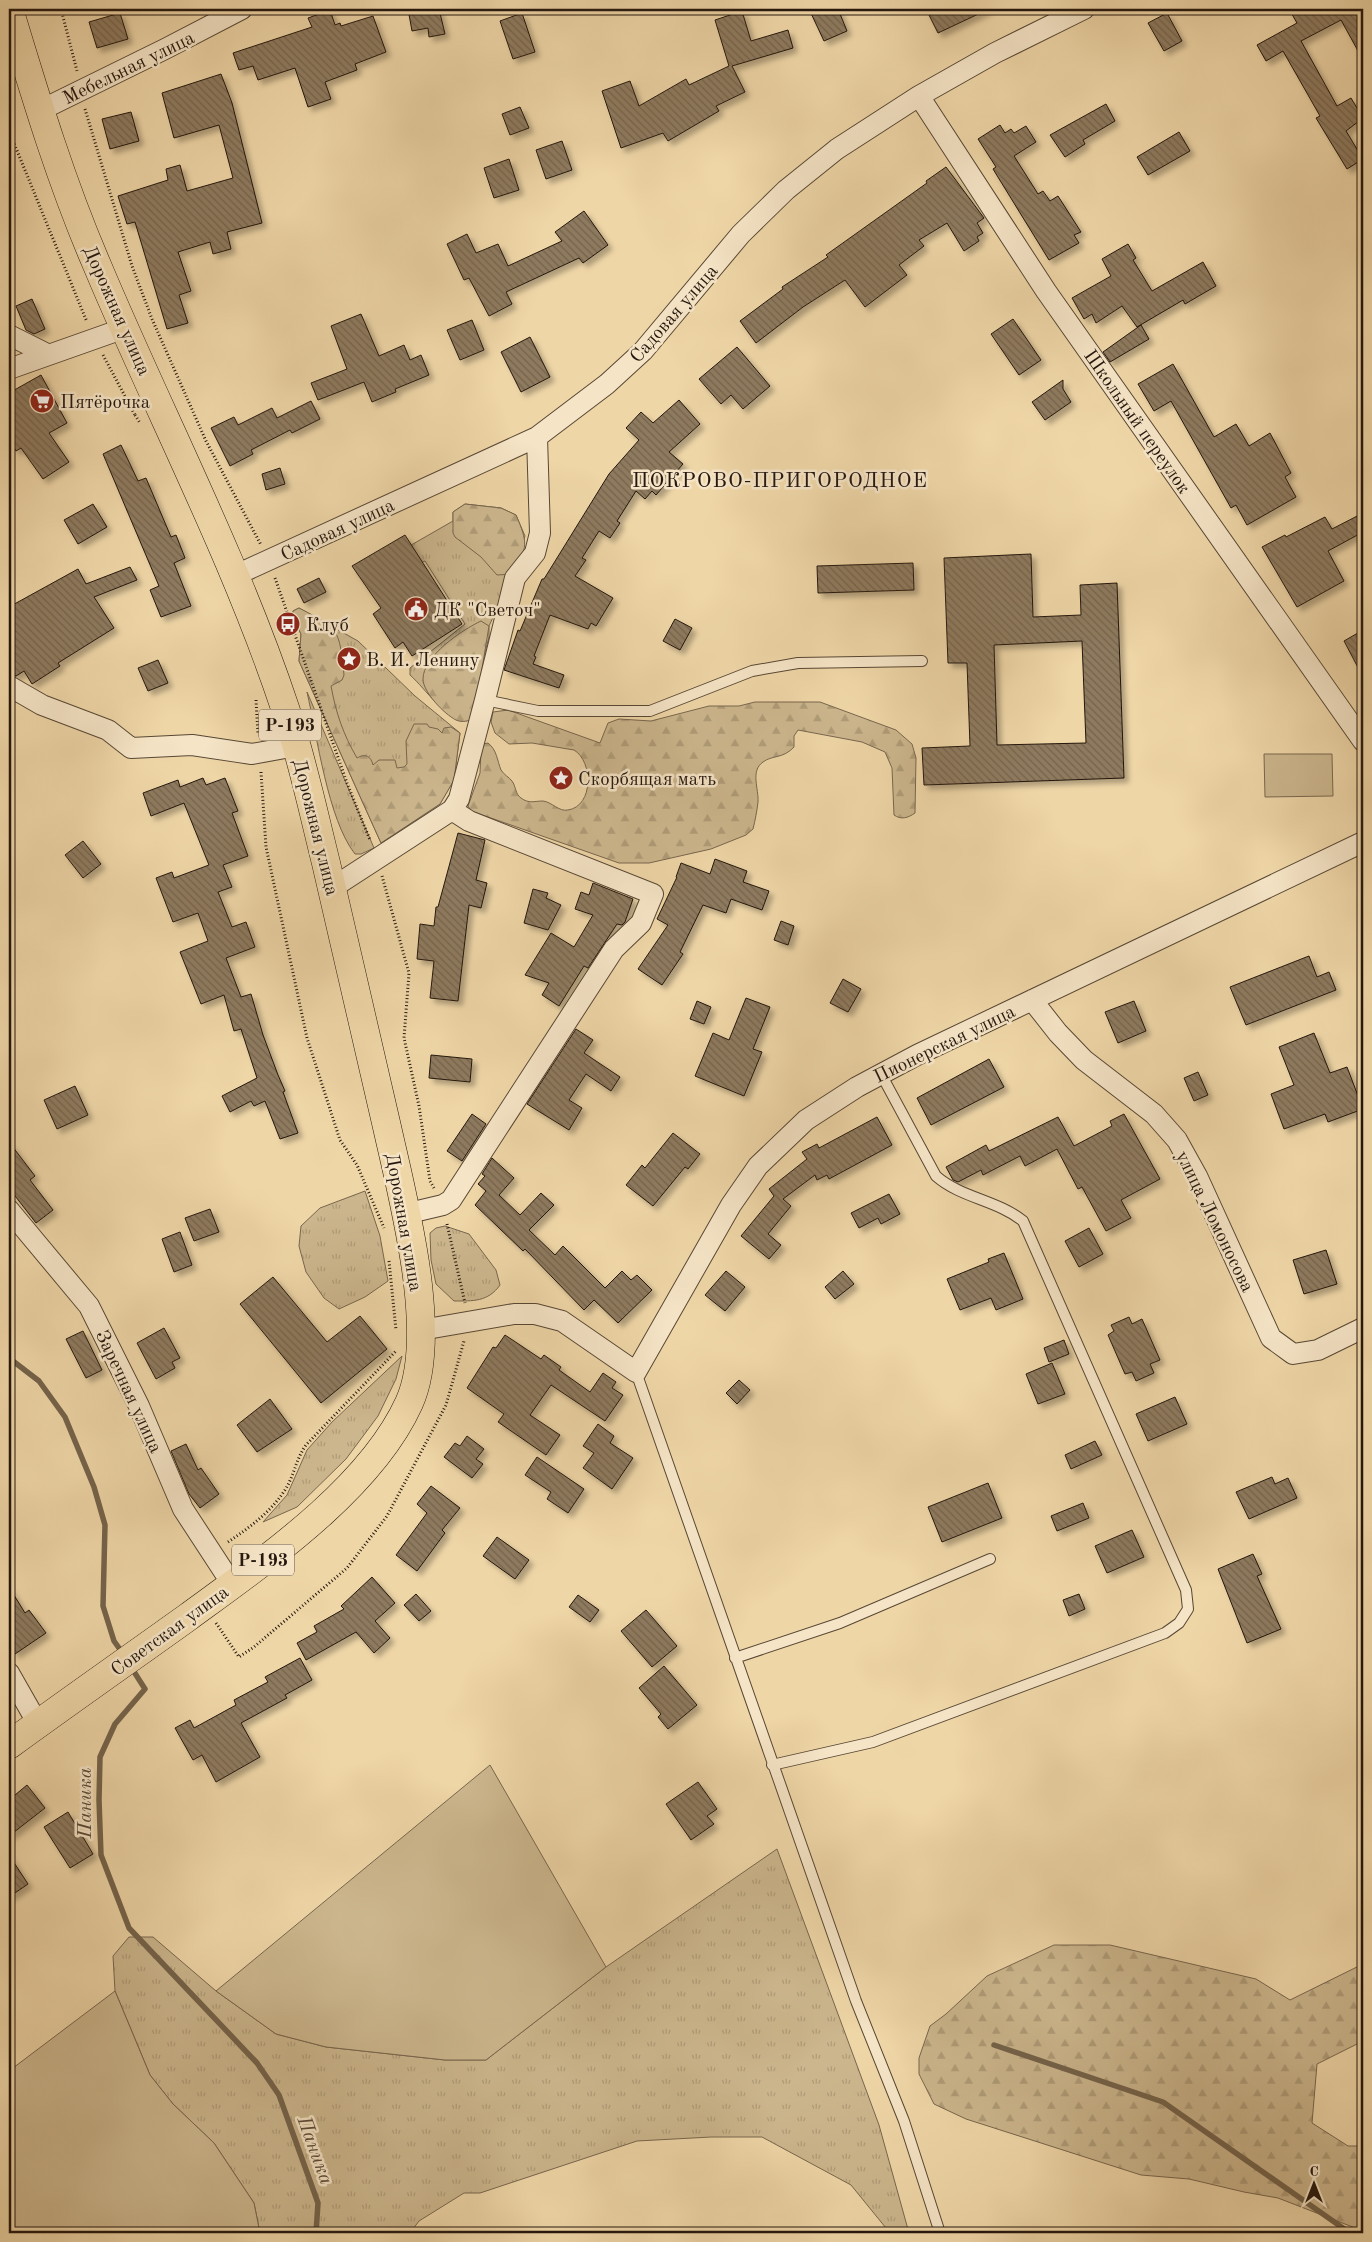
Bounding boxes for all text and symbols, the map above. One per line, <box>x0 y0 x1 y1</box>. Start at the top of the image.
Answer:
street label: Мебельная улица <box>60 29 198 109</box>
street label: Дорожная улица <box>79 243 153 379</box>
street label: Садовая улица <box>627 261 723 367</box>
street label: Школьный переулок <box>1079 347 1193 498</box>
supermarket icon: Пятёрочка <box>29 388 55 414</box>
place label: Пятёрочка <box>60 394 151 413</box>
district label: ПОКРОВО-ПРИГОРОДНОЕ <box>632 471 928 492</box>
street label: Садовая улица <box>278 496 398 566</box>
public building icon: ДК "Светоч" <box>403 596 429 622</box>
place label: ДК "Светоч" <box>434 602 541 621</box>
bus stop icon: Клуб <box>275 611 301 637</box>
place label: Клуб <box>306 617 349 636</box>
place icon: В. И. Ленину <box>336 646 362 672</box>
place label: В. И. Ленину <box>366 652 480 671</box>
road number: Р-193 <box>259 710 321 740</box>
street label: Дорожная улица <box>288 757 341 898</box>
place icon: Скорбящая мать <box>548 765 574 791</box>
place label: Скорбящая мать <box>578 771 716 790</box>
street label: Пионерская улица <box>871 1003 1019 1088</box>
street label: улица Ломоносова <box>1171 1148 1256 1296</box>
street label: Дорожная улица <box>381 1152 424 1294</box>
street label: Заречная улица <box>91 1328 165 1457</box>
road number: Р-193 <box>232 1544 294 1576</box>
street label: Советская улица <box>108 1583 233 1681</box>
water label: Паника <box>76 1767 96 1839</box>
water label: Паника <box>292 2113 336 2188</box>
north arrow <box>1290 2160 1340 2210</box>
text: С <box>1309 2165 1319 2179</box>

